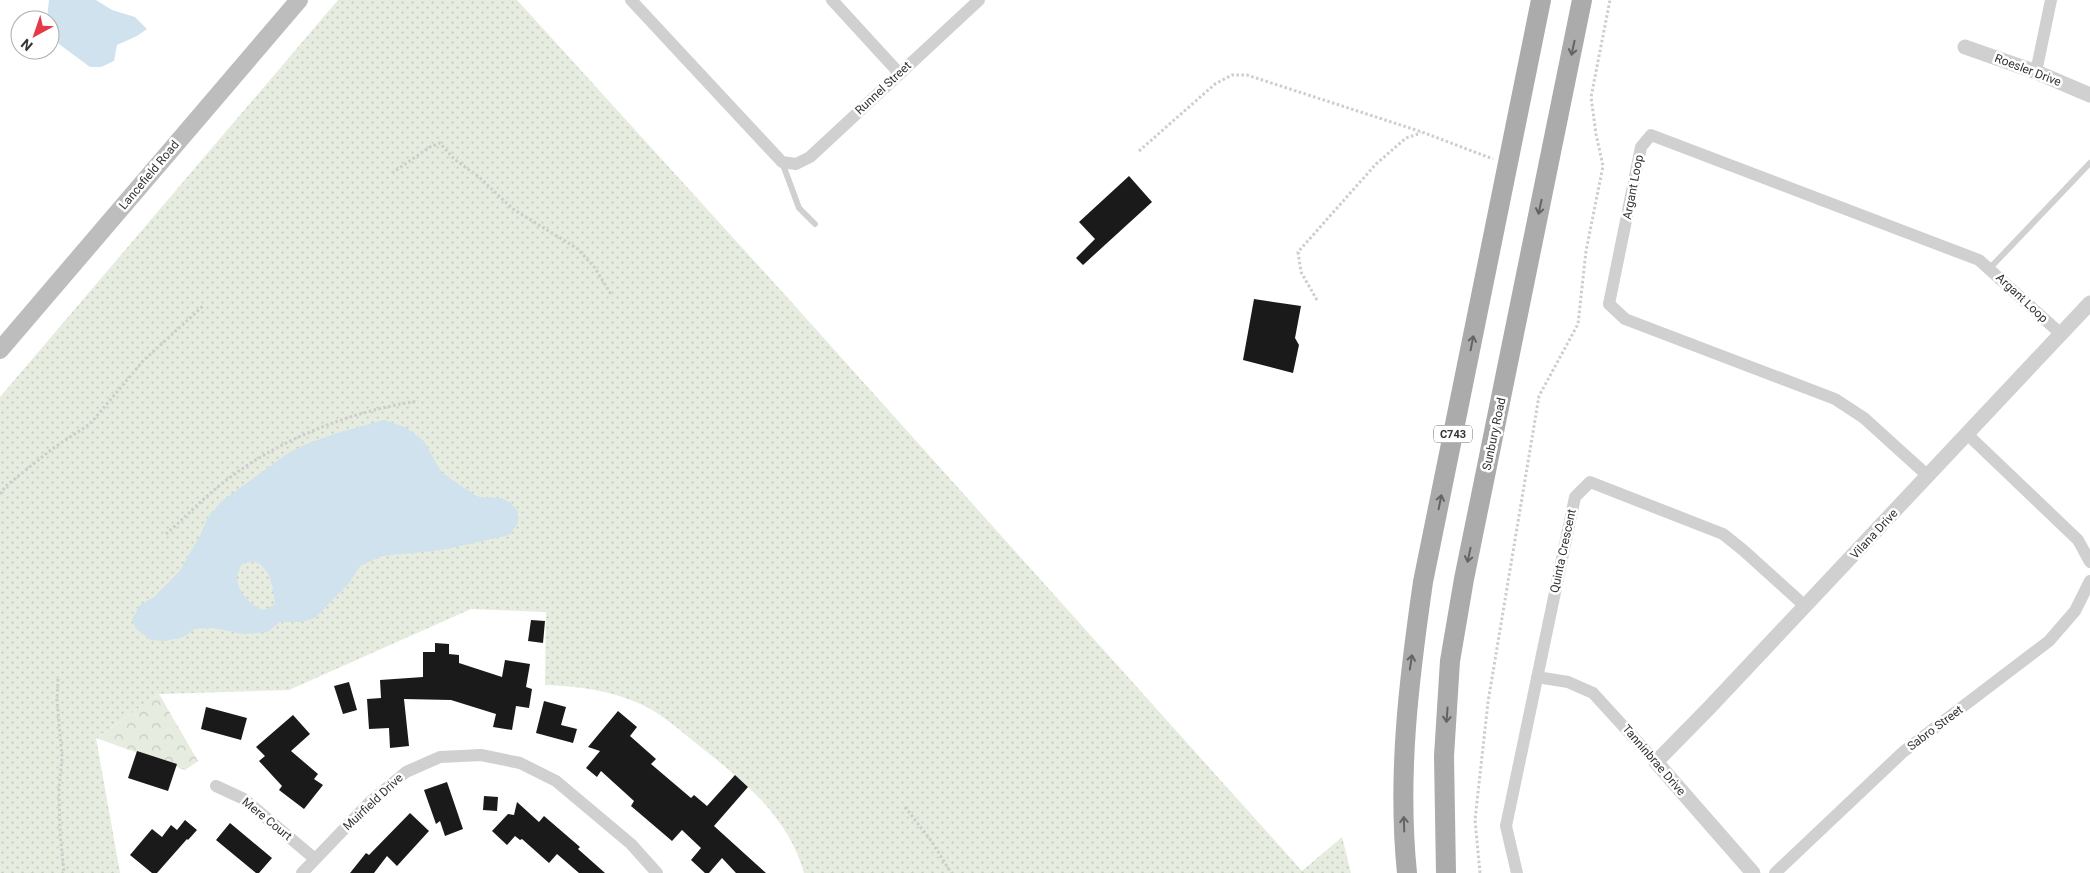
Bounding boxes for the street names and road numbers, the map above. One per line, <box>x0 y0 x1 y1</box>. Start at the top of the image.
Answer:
street label: Roesler Drive <box>1993 51 2063 89</box>
street label: Runnel Street <box>852 59 914 117</box>
street label: Lancefield Road <box>116 138 182 212</box>
street label: Argant Loop <box>1620 153 1646 220</box>
street label: Argant Loop <box>1993 271 2051 326</box>
street label: Sunbury Road <box>1479 396 1509 472</box>
road number: C743 <box>1434 426 1472 442</box>
street label: Vilana Drive <box>1847 506 1901 562</box>
street label: Quinta Crescent <box>1547 508 1579 594</box>
street label: Sabro Street <box>1905 703 1966 753</box>
street label: Tanninbrae Drive <box>1619 722 1689 798</box>
street label: Muirfield Drive <box>340 771 406 833</box>
street label: Mere Court <box>239 795 295 843</box>

